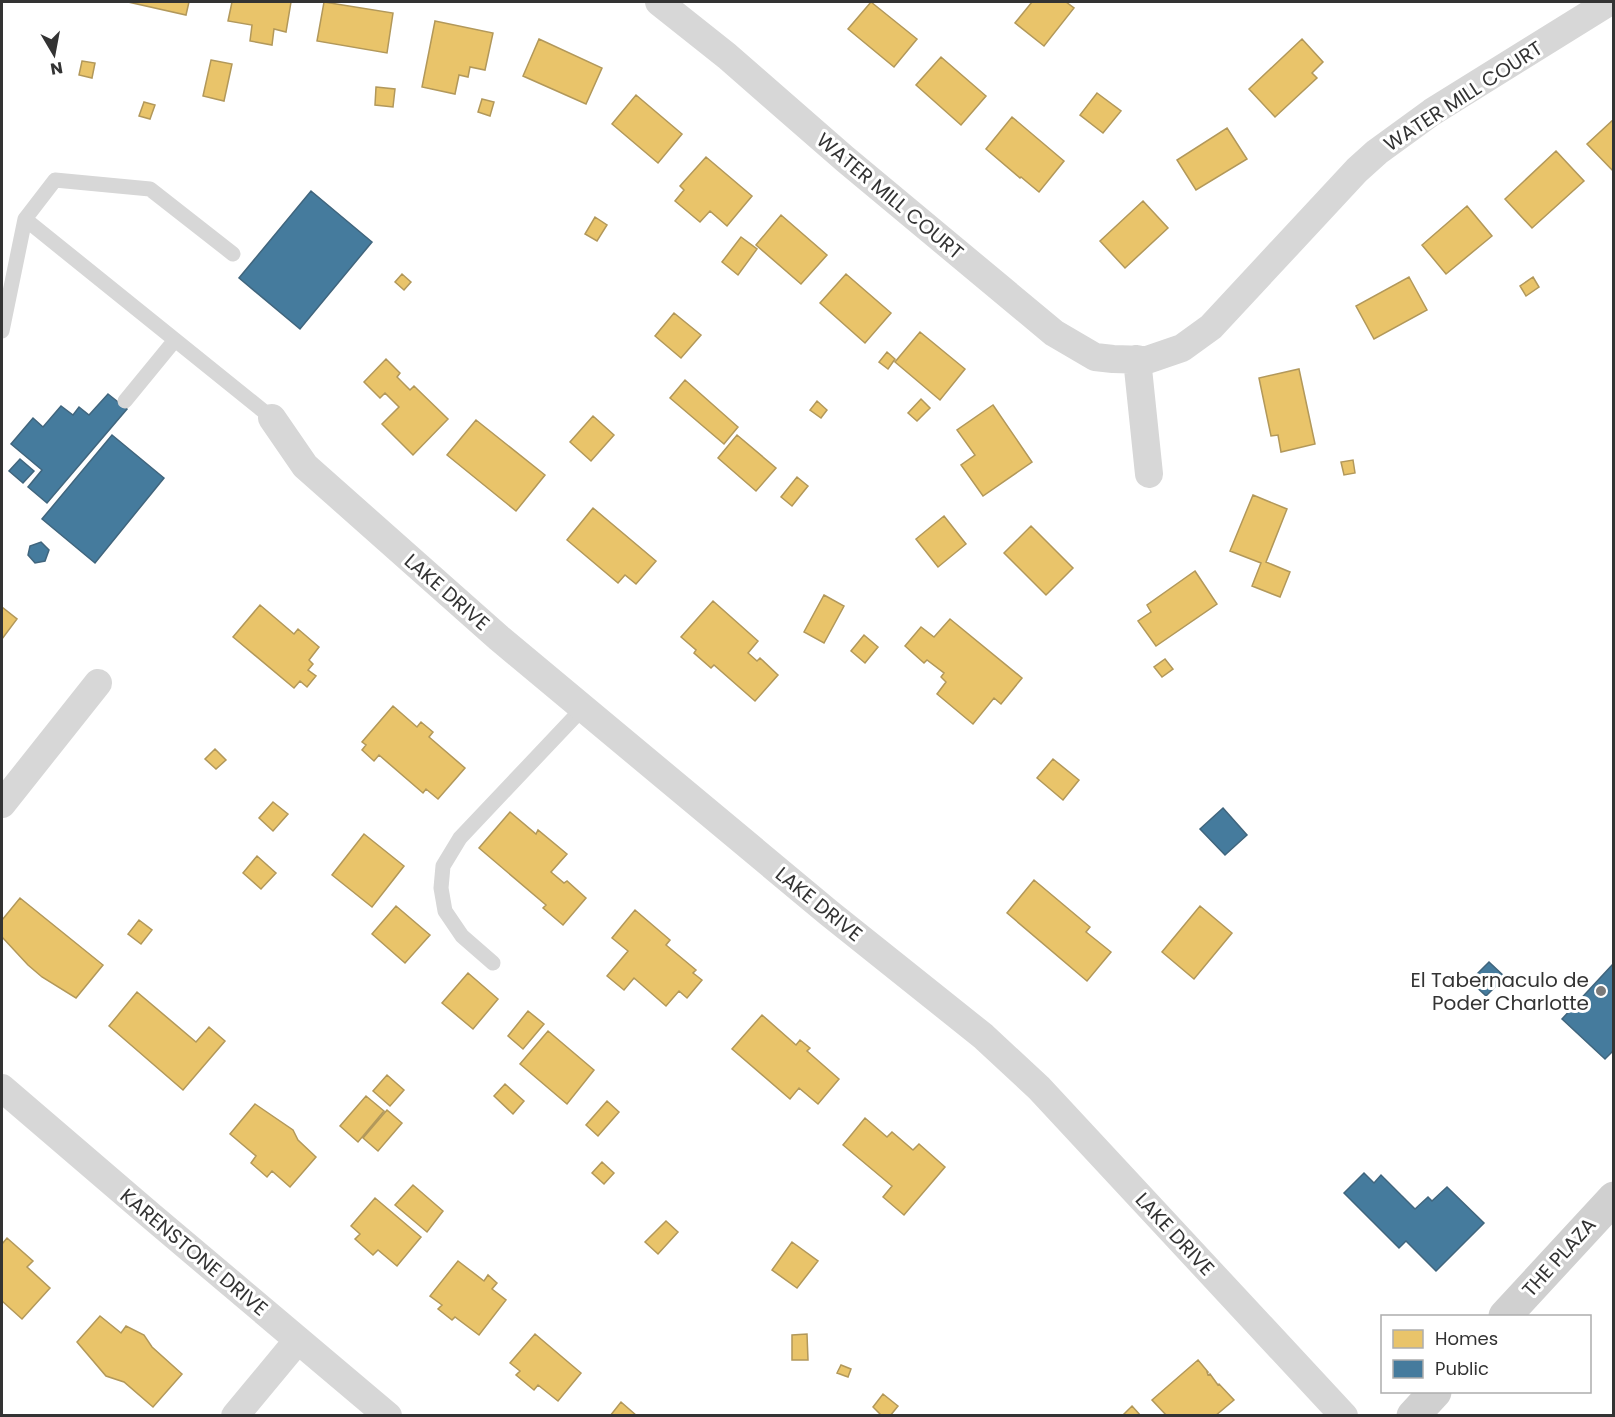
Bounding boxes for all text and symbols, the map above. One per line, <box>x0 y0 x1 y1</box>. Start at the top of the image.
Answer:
north arrow <box>24 24 84 84</box>
street label: WATER MILL COURT <box>1378 34 1548 158</box>
text: N <box>49 56 64 81</box>
street label: WATER MILL COURT <box>811 126 970 266</box>
street label: LAKE DRIVE <box>398 547 496 637</box>
street label: LAKE DRIVE <box>770 860 868 948</box>
place label: El Tabernaculo de Poder Charlotte <box>1411 966 1589 1017</box>
marker: El Tabernaculo de Poder Charlotte <box>1594 984 1608 998</box>
street label: KARENSTONE DRIVE <box>114 1182 274 1322</box>
street label: LAKE DRIVE <box>1129 1186 1221 1282</box>
street label: THE PLAZA <box>1516 1211 1602 1303</box>
legend <box>1381 1315 1591 1393</box>
text: Homes <box>1435 1326 1498 1351</box>
text: Public <box>1435 1356 1489 1381</box>

